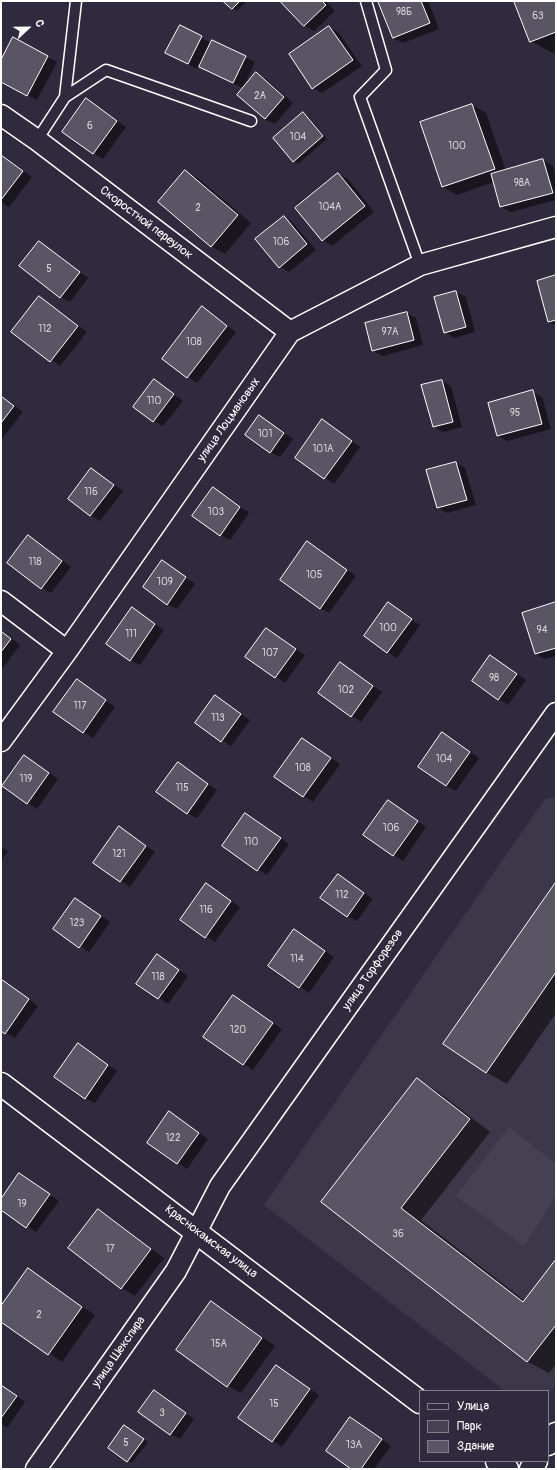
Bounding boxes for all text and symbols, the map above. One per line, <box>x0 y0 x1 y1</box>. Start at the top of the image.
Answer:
house number: 98Б <box>396 6 412 18</box>
north arrow <box>8 8 48 48</box>
house number: 63 <box>532 10 544 22</box>
text: С <box>32 18 47 29</box>
house number: 2А <box>254 90 266 102</box>
house number: 6 <box>87 120 93 132</box>
house number: 104 <box>290 131 306 143</box>
house number: 100 <box>448 140 466 152</box>
house number: 98А <box>514 177 530 189</box>
street label: Скоростной переулок <box>97 183 195 263</box>
house number: 104А <box>318 201 342 213</box>
house number: 2 <box>195 202 201 214</box>
house number: 106 <box>273 236 289 248</box>
house number: 5 <box>46 263 52 275</box>
house number: 112 <box>38 323 52 335</box>
house number: 97А <box>382 326 398 338</box>
house number: 108 <box>186 336 202 348</box>
street label: улица Лоцмановых <box>195 375 263 465</box>
house number: 110 <box>147 395 161 407</box>
house number: 95 <box>510 407 520 419</box>
house number: 101 <box>258 428 272 440</box>
house number: 101А <box>312 443 334 455</box>
house number: 116 <box>84 486 98 498</box>
house number: 103 <box>208 506 224 518</box>
house number: 118 <box>29 556 41 568</box>
house number: 105 <box>306 569 322 581</box>
house number: 109 <box>157 576 173 588</box>
house number: 100 <box>379 622 397 634</box>
house number: 94 <box>537 624 547 636</box>
house number: 111 <box>125 628 137 640</box>
house number: 107 <box>262 647 278 659</box>
house number: 98 <box>489 672 499 684</box>
house number: 102 <box>338 684 354 696</box>
house number: 117 <box>73 700 87 712</box>
house number: 113 <box>211 712 225 724</box>
house number: 104 <box>436 753 452 765</box>
house number: 108 <box>295 762 311 774</box>
house number: 119 <box>20 773 32 785</box>
house number: 115 <box>175 782 189 794</box>
house number: 106 <box>383 822 399 834</box>
house number: 110 <box>244 836 258 848</box>
house number: 121 <box>112 848 126 860</box>
house number: 112 <box>335 889 349 901</box>
house number: 116 <box>199 904 213 916</box>
house number: 123 <box>70 917 84 929</box>
street label: улица Торфорезов <box>340 927 406 1013</box>
house number: 114 <box>290 953 304 965</box>
house number: 118 <box>152 971 164 983</box>
house number: 120 <box>230 1024 246 1036</box>
house number: 122 <box>165 1132 181 1144</box>
house number: 19 <box>17 1198 27 1210</box>
street label: Краснокамская улица <box>162 1202 260 1282</box>
house number: 36 <box>392 1228 404 1240</box>
house number: 17 <box>105 1243 115 1255</box>
house number: 2 <box>36 1309 42 1321</box>
street label: улица Шекспира <box>89 1314 149 1390</box>
house number: 15А <box>211 1338 227 1350</box>
legend <box>419 1390 549 1462</box>
house number: 15 <box>269 1398 279 1410</box>
text: Улица <box>457 1399 489 1414</box>
house number: 3 <box>159 1407 165 1419</box>
text: Парк <box>457 1419 482 1434</box>
house number: 5 <box>123 1437 129 1449</box>
house number: 13А <box>346 1439 362 1451</box>
text: Здание <box>457 1439 494 1454</box>

